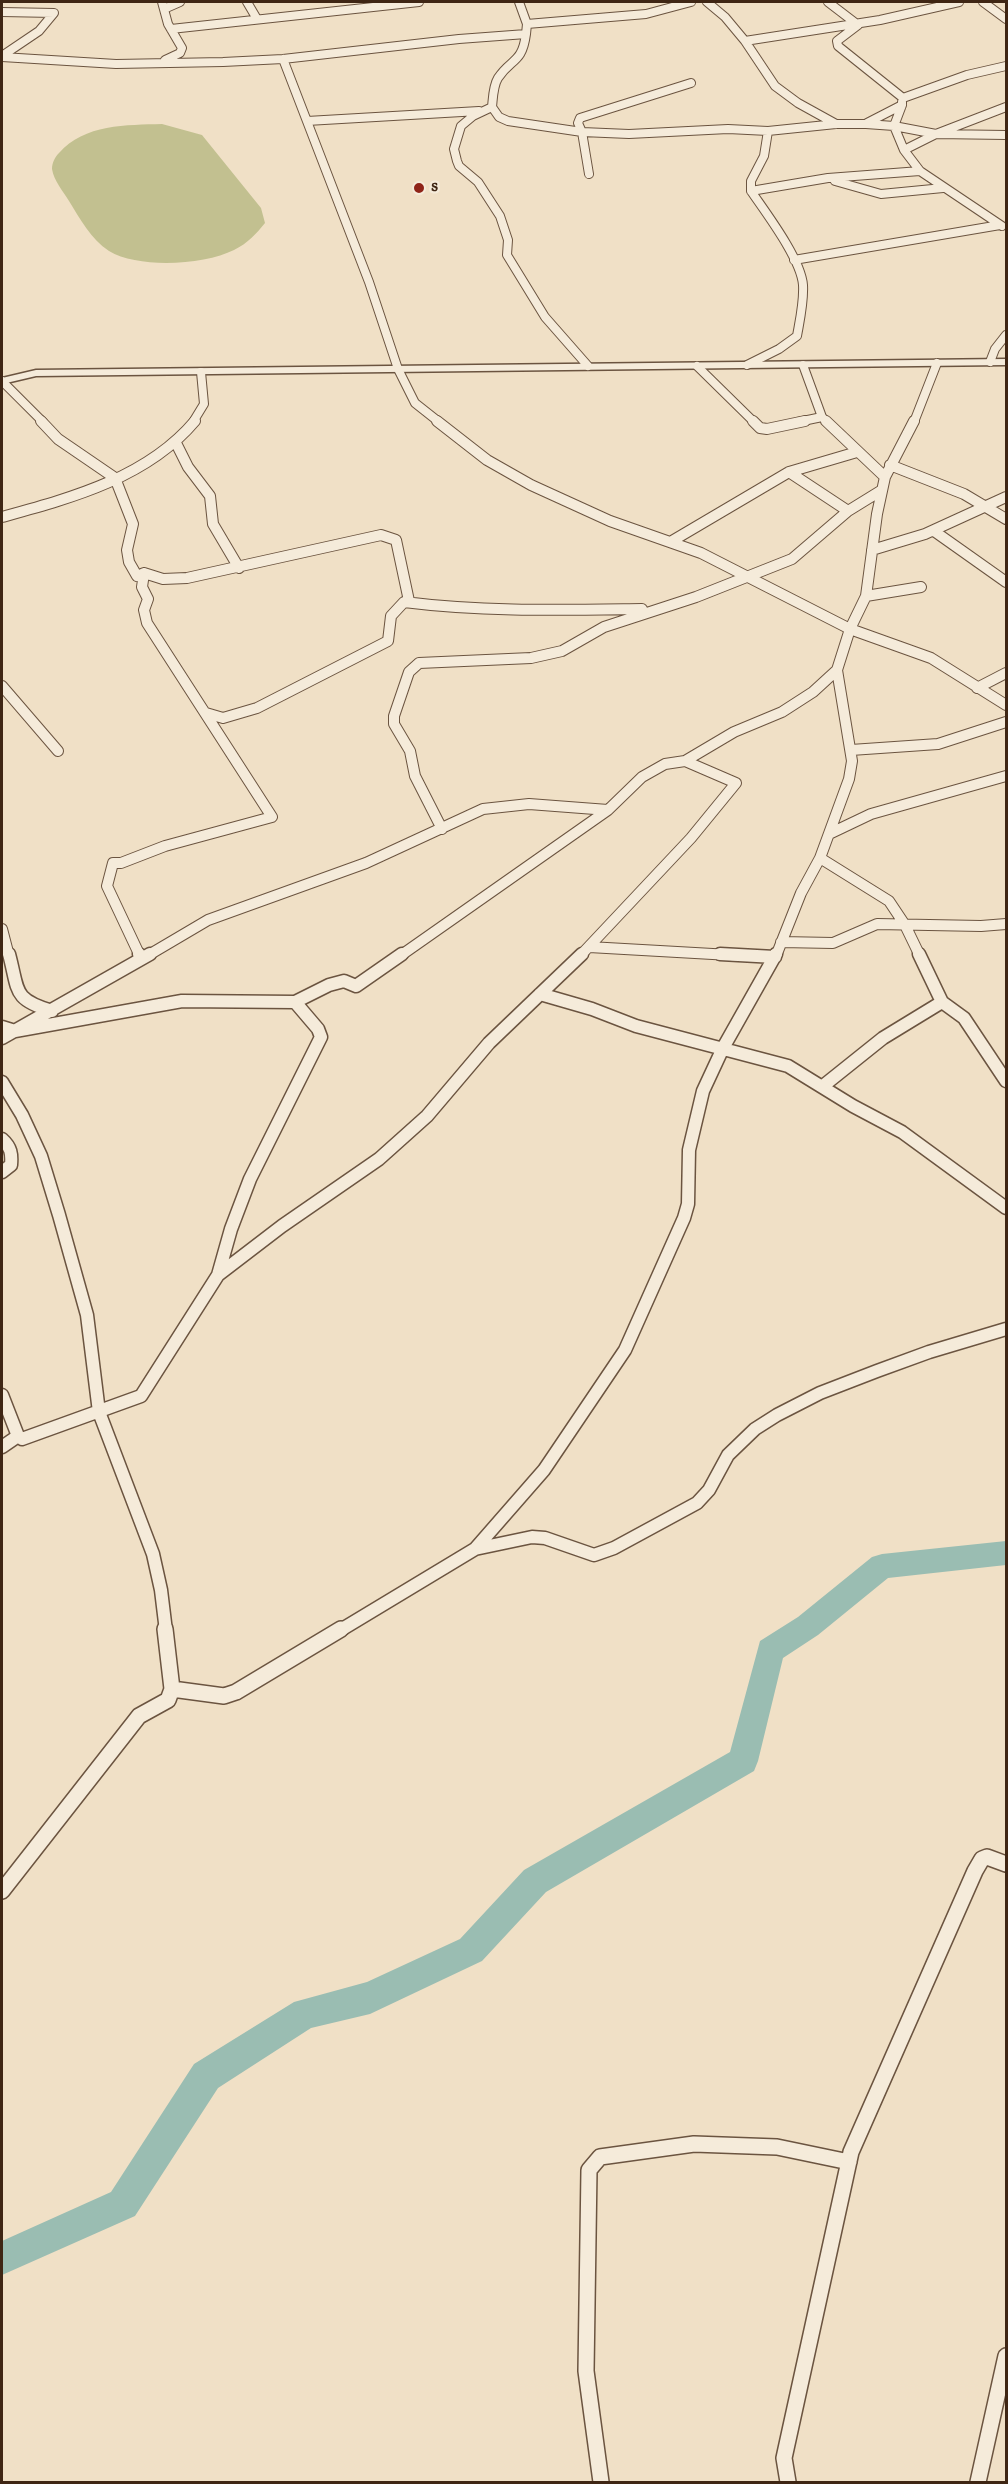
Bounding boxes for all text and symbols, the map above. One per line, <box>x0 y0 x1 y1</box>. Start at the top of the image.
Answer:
place label: s <box>431 177 438 199</box>
marker: s <box>412 181 426 195</box>

